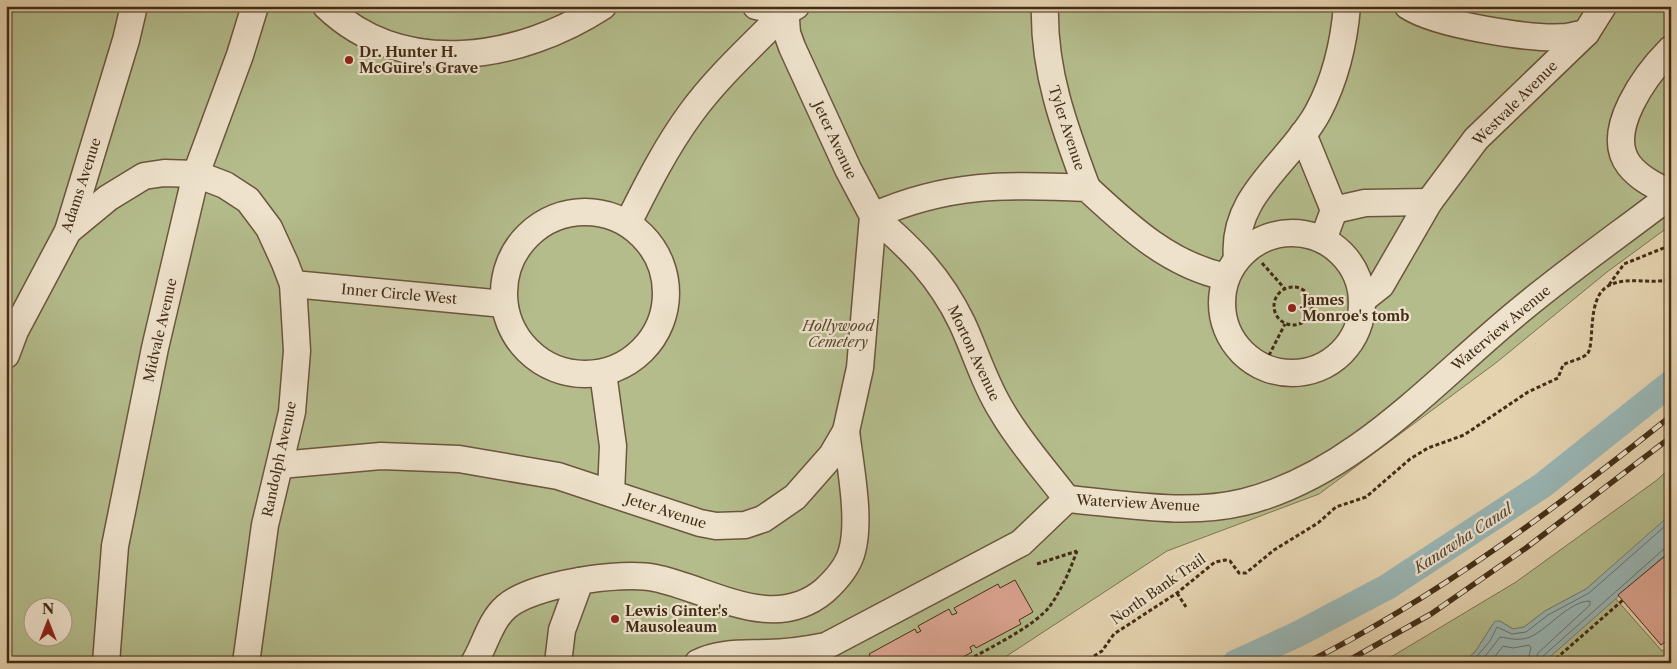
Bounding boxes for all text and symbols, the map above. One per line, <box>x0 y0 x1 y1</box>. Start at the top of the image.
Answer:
place label: Dr. Hunter H. McGuire's Grave <box>359 43 478 77</box>
marker: Dr. Hunter H. McGuire's Grave <box>343 54 355 66</box>
street label: Westvale Avenue <box>1468 57 1561 150</box>
street label: Tyler Avenue <box>1045 83 1089 173</box>
street label: Jeter Avenue <box>808 96 861 182</box>
street label: Adams Avenue <box>57 135 105 235</box>
street label: Midvale Avenue <box>139 276 181 384</box>
street label: Inner Circle West <box>340 280 458 308</box>
street label: Waterview Avenue <box>1447 281 1554 375</box>
place label: James Monroe's tomb <box>1299 291 1409 325</box>
street label: Morton Avenue <box>944 302 1004 404</box>
marker: James Monroe's tomb <box>1286 302 1298 314</box>
park label: Hollywood Cemetery <box>801 317 875 351</box>
street label: Randolph Avenue <box>258 399 300 519</box>
street label: Jeter Avenue <box>621 489 709 533</box>
street label: Waterview Avenue <box>1075 491 1200 515</box>
water label: Kanawha Canal <box>1409 498 1518 577</box>
street label: North Bank Trail <box>1107 550 1209 628</box>
north arrow <box>22 596 72 646</box>
text: N <box>42 600 54 618</box>
place label: Lewis Ginter's Mausoleaum <box>625 602 728 636</box>
marker: Lewis Ginter's Mausoleaum <box>609 613 621 625</box>

